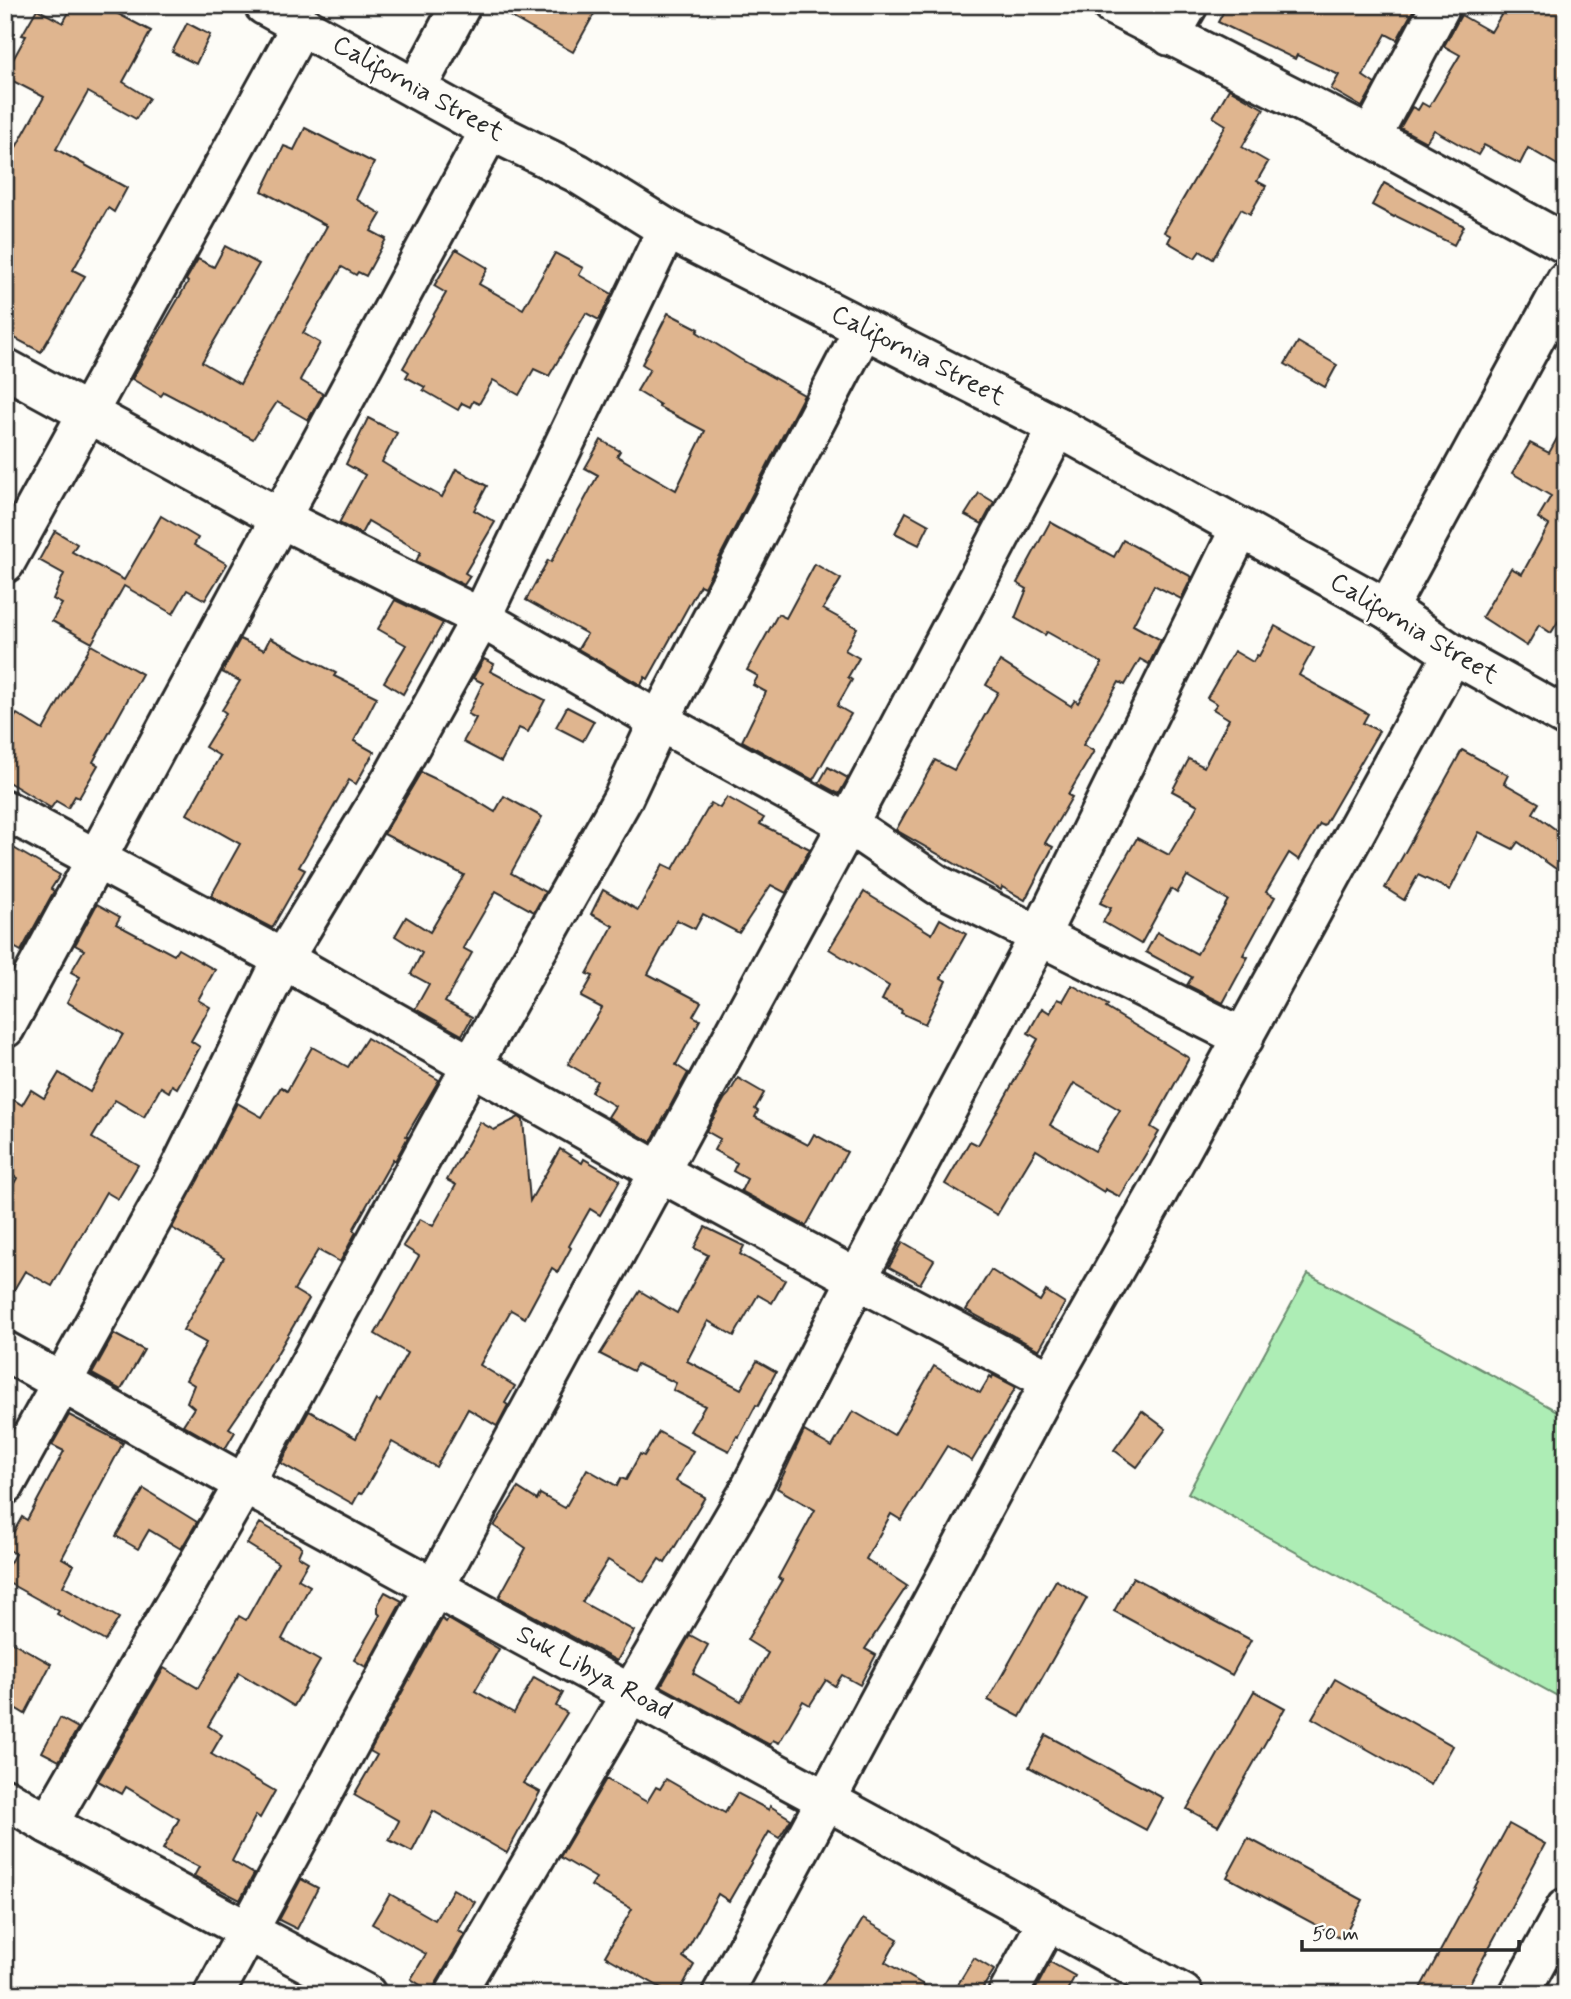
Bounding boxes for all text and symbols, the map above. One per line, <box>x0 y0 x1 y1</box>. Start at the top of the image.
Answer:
street label: California Street <box>325 28 510 152</box>
street label: California Street <box>824 297 1011 416</box>
street label: California Street <box>1322 565 1505 695</box>
street label: Suk Libya Road <box>510 1618 678 1728</box>
scale bar <box>1302 1908 1518 1952</box>
text: 50 m <box>1312 1920 1359 1948</box>

